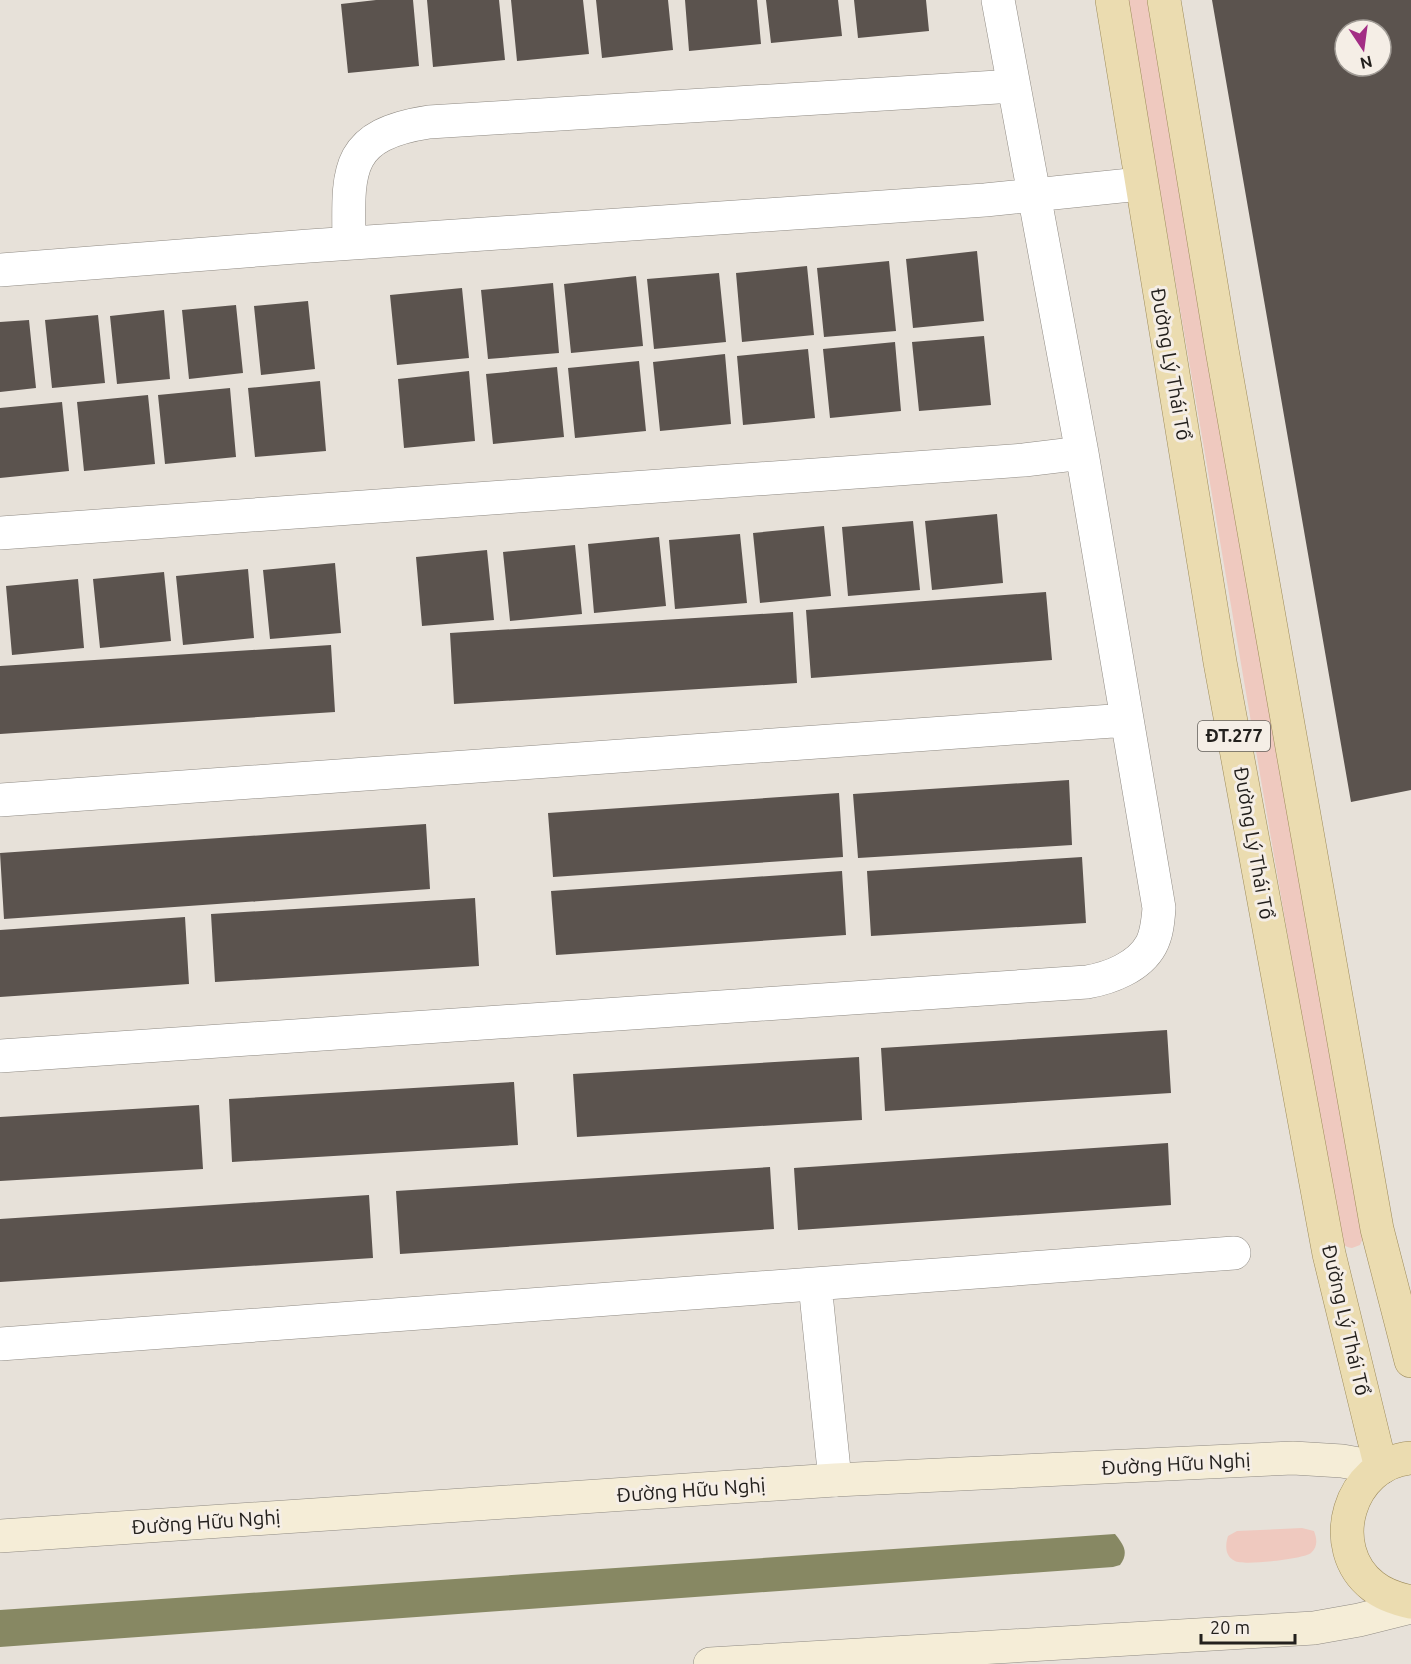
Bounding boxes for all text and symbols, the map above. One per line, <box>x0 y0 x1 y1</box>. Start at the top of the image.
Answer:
north arrow <box>1333 18 1393 78</box>
text: N <box>1359 53 1374 73</box>
street label: Đường Lý Thái Tổ <box>1147 286 1196 442</box>
road number: ĐT.277 <box>1198 721 1270 751</box>
street label: Đường Lý Thái Tổ <box>1230 765 1279 921</box>
street label: Đường Lý Thái Tổ <box>1318 1242 1375 1398</box>
street label: Đường Hữu Nghị <box>1101 1448 1251 1479</box>
street label: Đường Hữu Nghị <box>616 1473 766 1506</box>
street label: Đường Hữu Nghị <box>131 1505 281 1538</box>
scale bar <box>1201 1607 1296 1645</box>
text: 20 m <box>1210 1617 1250 1637</box>

